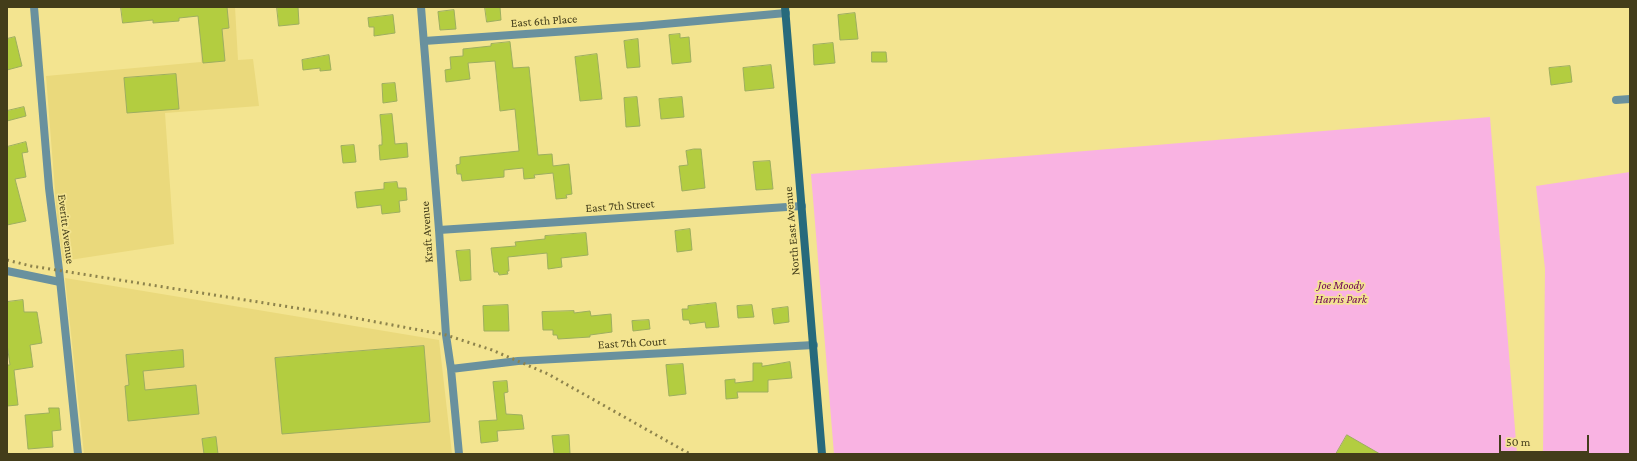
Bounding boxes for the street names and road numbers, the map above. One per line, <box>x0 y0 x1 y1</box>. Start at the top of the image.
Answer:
street label: East 6th Place <box>510 11 578 31</box>
street label: North East Avenue <box>781 186 803 276</box>
street label: Everitt Avenue <box>55 193 77 265</box>
street label: East 7th Street <box>585 196 655 216</box>
street label: Kraft Avenue <box>418 201 436 263</box>
street label: East 7th Court <box>597 334 667 352</box>

